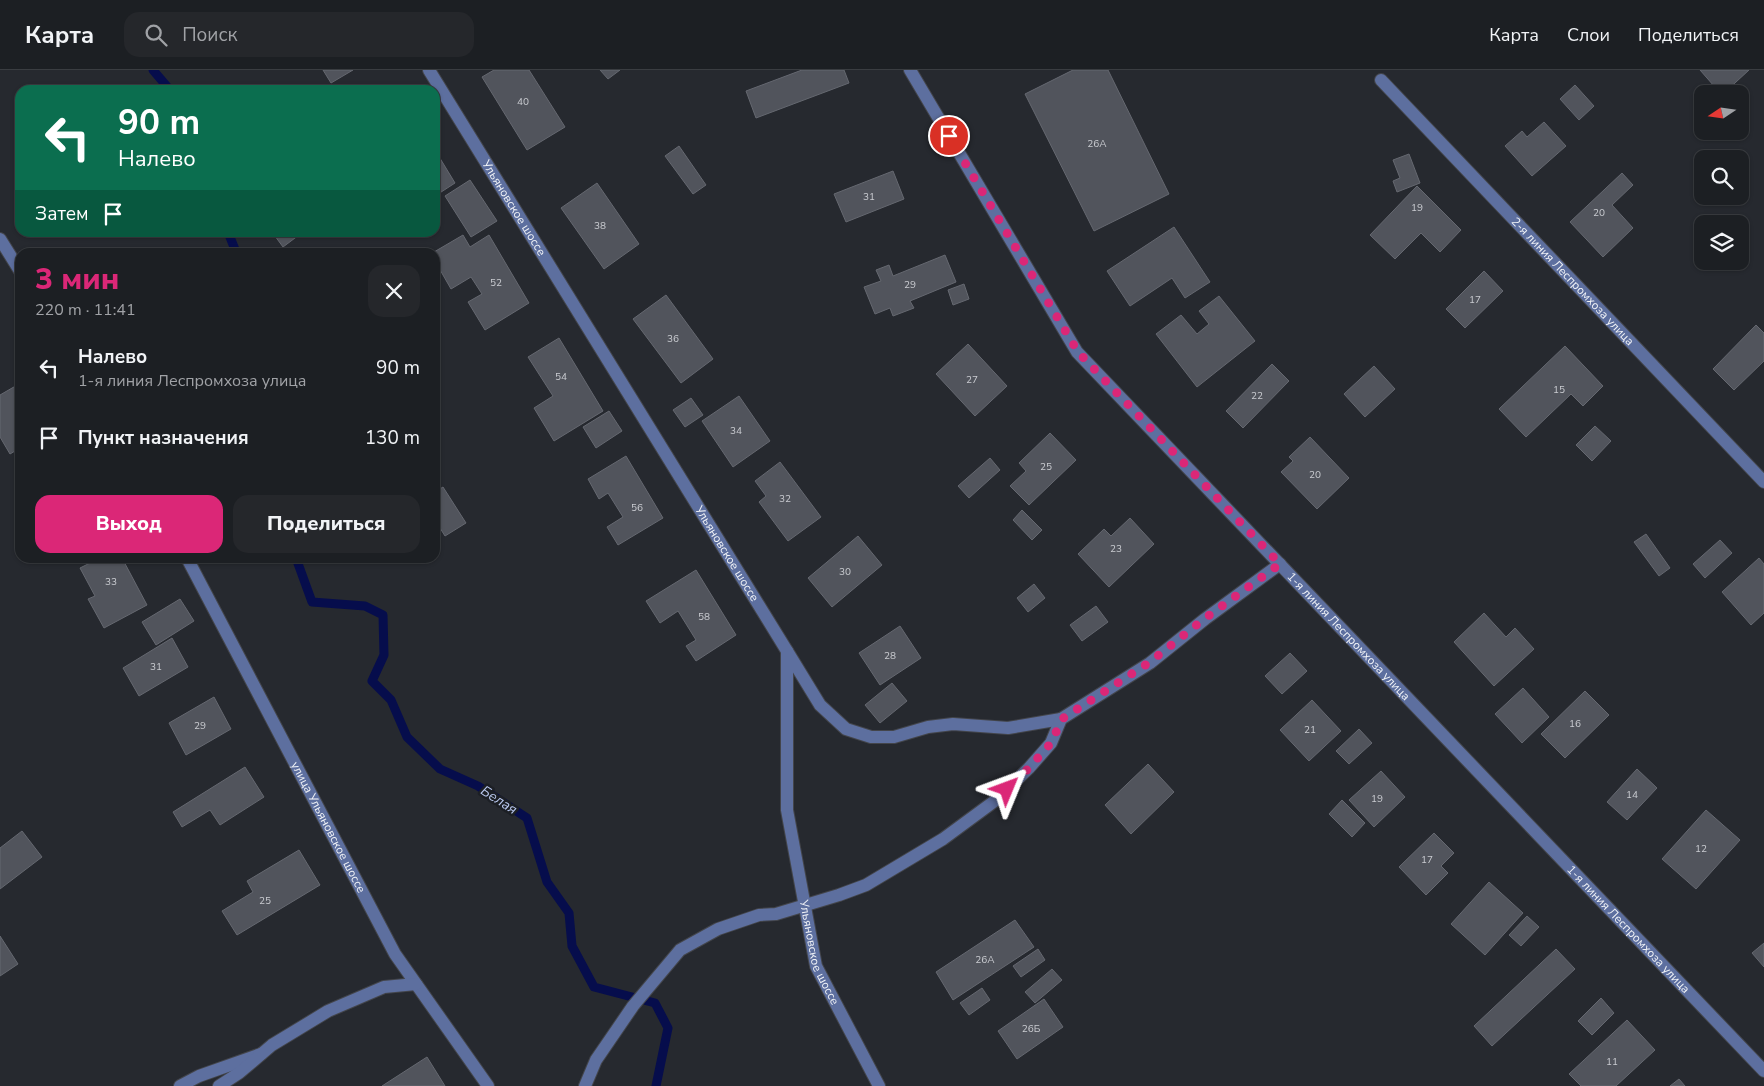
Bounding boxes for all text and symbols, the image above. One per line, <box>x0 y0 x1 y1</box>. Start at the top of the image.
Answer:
search box <box>124 12 474 57</box>
text: Карта <box>25 19 94 51</box>
icon: search <box>142 21 170 49</box>
text: Поиск <box>182 22 237 48</box>
text: Карта <box>1489 23 1539 47</box>
text: Слои <box>1567 23 1610 47</box>
text: Поделиться <box>1638 23 1739 47</box>
north arrow <box>1694 85 1749 140</box>
map controls <box>1694 85 1749 270</box>
house number: 40 <box>517 95 529 109</box>
text: 90 m <box>118 99 200 146</box>
icon: left <box>35 105 100 170</box>
pin <box>928 115 970 157</box>
icon: arrive <box>935 122 963 150</box>
house number: 26А <box>1087 137 1107 151</box>
text: Налево <box>118 144 196 174</box>
button: search <box>1694 150 1749 205</box>
street label: Ульяновское шоссе <box>478 156 550 259</box>
house number: 31 <box>863 190 875 204</box>
icon: arrive <box>99 200 127 228</box>
text: Затем <box>35 201 89 227</box>
house number: 19 <box>1411 201 1423 215</box>
house number: 20 <box>1593 206 1605 220</box>
street label: 2-я линия Леспромхоза улица <box>1508 214 1638 349</box>
button: layers <box>1694 215 1749 270</box>
house number: 38 <box>594 219 606 233</box>
text: 3 мин <box>35 259 119 300</box>
button: close <box>368 265 420 317</box>
house number: 52 <box>490 276 502 290</box>
house number: 29 <box>904 278 916 292</box>
house number: 17 <box>1469 293 1481 307</box>
text: 220 m · 11:41 <box>35 299 136 321</box>
house number: 36 <box>667 332 679 346</box>
text: Налево <box>78 344 147 370</box>
icon: left <box>35 354 63 382</box>
text: 90 m <box>376 355 420 381</box>
text: 1-я линия Леспромхоза улица <box>78 370 306 392</box>
house number: 54 <box>555 370 567 384</box>
house number: 27 <box>966 373 978 387</box>
house number: 15 <box>1553 383 1565 397</box>
house number: 22 <box>1251 389 1263 403</box>
icon: arrive <box>35 424 63 452</box>
house number: 34 <box>730 424 742 438</box>
text: Пункт назначения <box>78 425 249 451</box>
text: 130 m <box>365 425 420 451</box>
house number: 25 <box>1040 460 1052 474</box>
house number: 20 <box>1309 468 1321 482</box>
house number: 32 <box>779 492 791 506</box>
button: Выход <box>35 495 223 553</box>
button: Поделиться <box>233 495 420 553</box>
house number: 56 <box>631 501 643 515</box>
street label: Ульяновское шоссе <box>691 502 763 605</box>
house number: 23 <box>1110 542 1122 556</box>
house number: 30 <box>839 565 851 579</box>
street label: 1-я линия Леспромхоза улица <box>1284 569 1414 704</box>
house number: 33 <box>105 575 117 589</box>
house number: 58 <box>698 610 710 624</box>
house number: 28 <box>884 649 896 663</box>
house number: 31 <box>150 660 162 674</box>
house number: 16 <box>1569 717 1581 731</box>
house number: 29 <box>194 719 206 733</box>
house number: 21 <box>1304 723 1316 737</box>
street label: улица Ульяновское шоссе <box>287 759 369 896</box>
position arrow <box>980 762 1032 814</box>
water label: Белая <box>477 781 521 819</box>
house number: 14 <box>1626 788 1638 802</box>
house number: 19 <box>1371 792 1383 806</box>
house number: 12 <box>1695 842 1707 856</box>
house number: 17 <box>1421 853 1433 867</box>
street label: 1-я линия Леспромхоза улица <box>1563 862 1693 997</box>
house number: 25 <box>259 894 271 908</box>
street label: Ульяновское шоссе <box>796 898 843 1008</box>
house number: 26А <box>975 953 995 967</box>
house number: 26Б <box>1022 1022 1041 1036</box>
house number: 11 <box>1606 1055 1618 1069</box>

